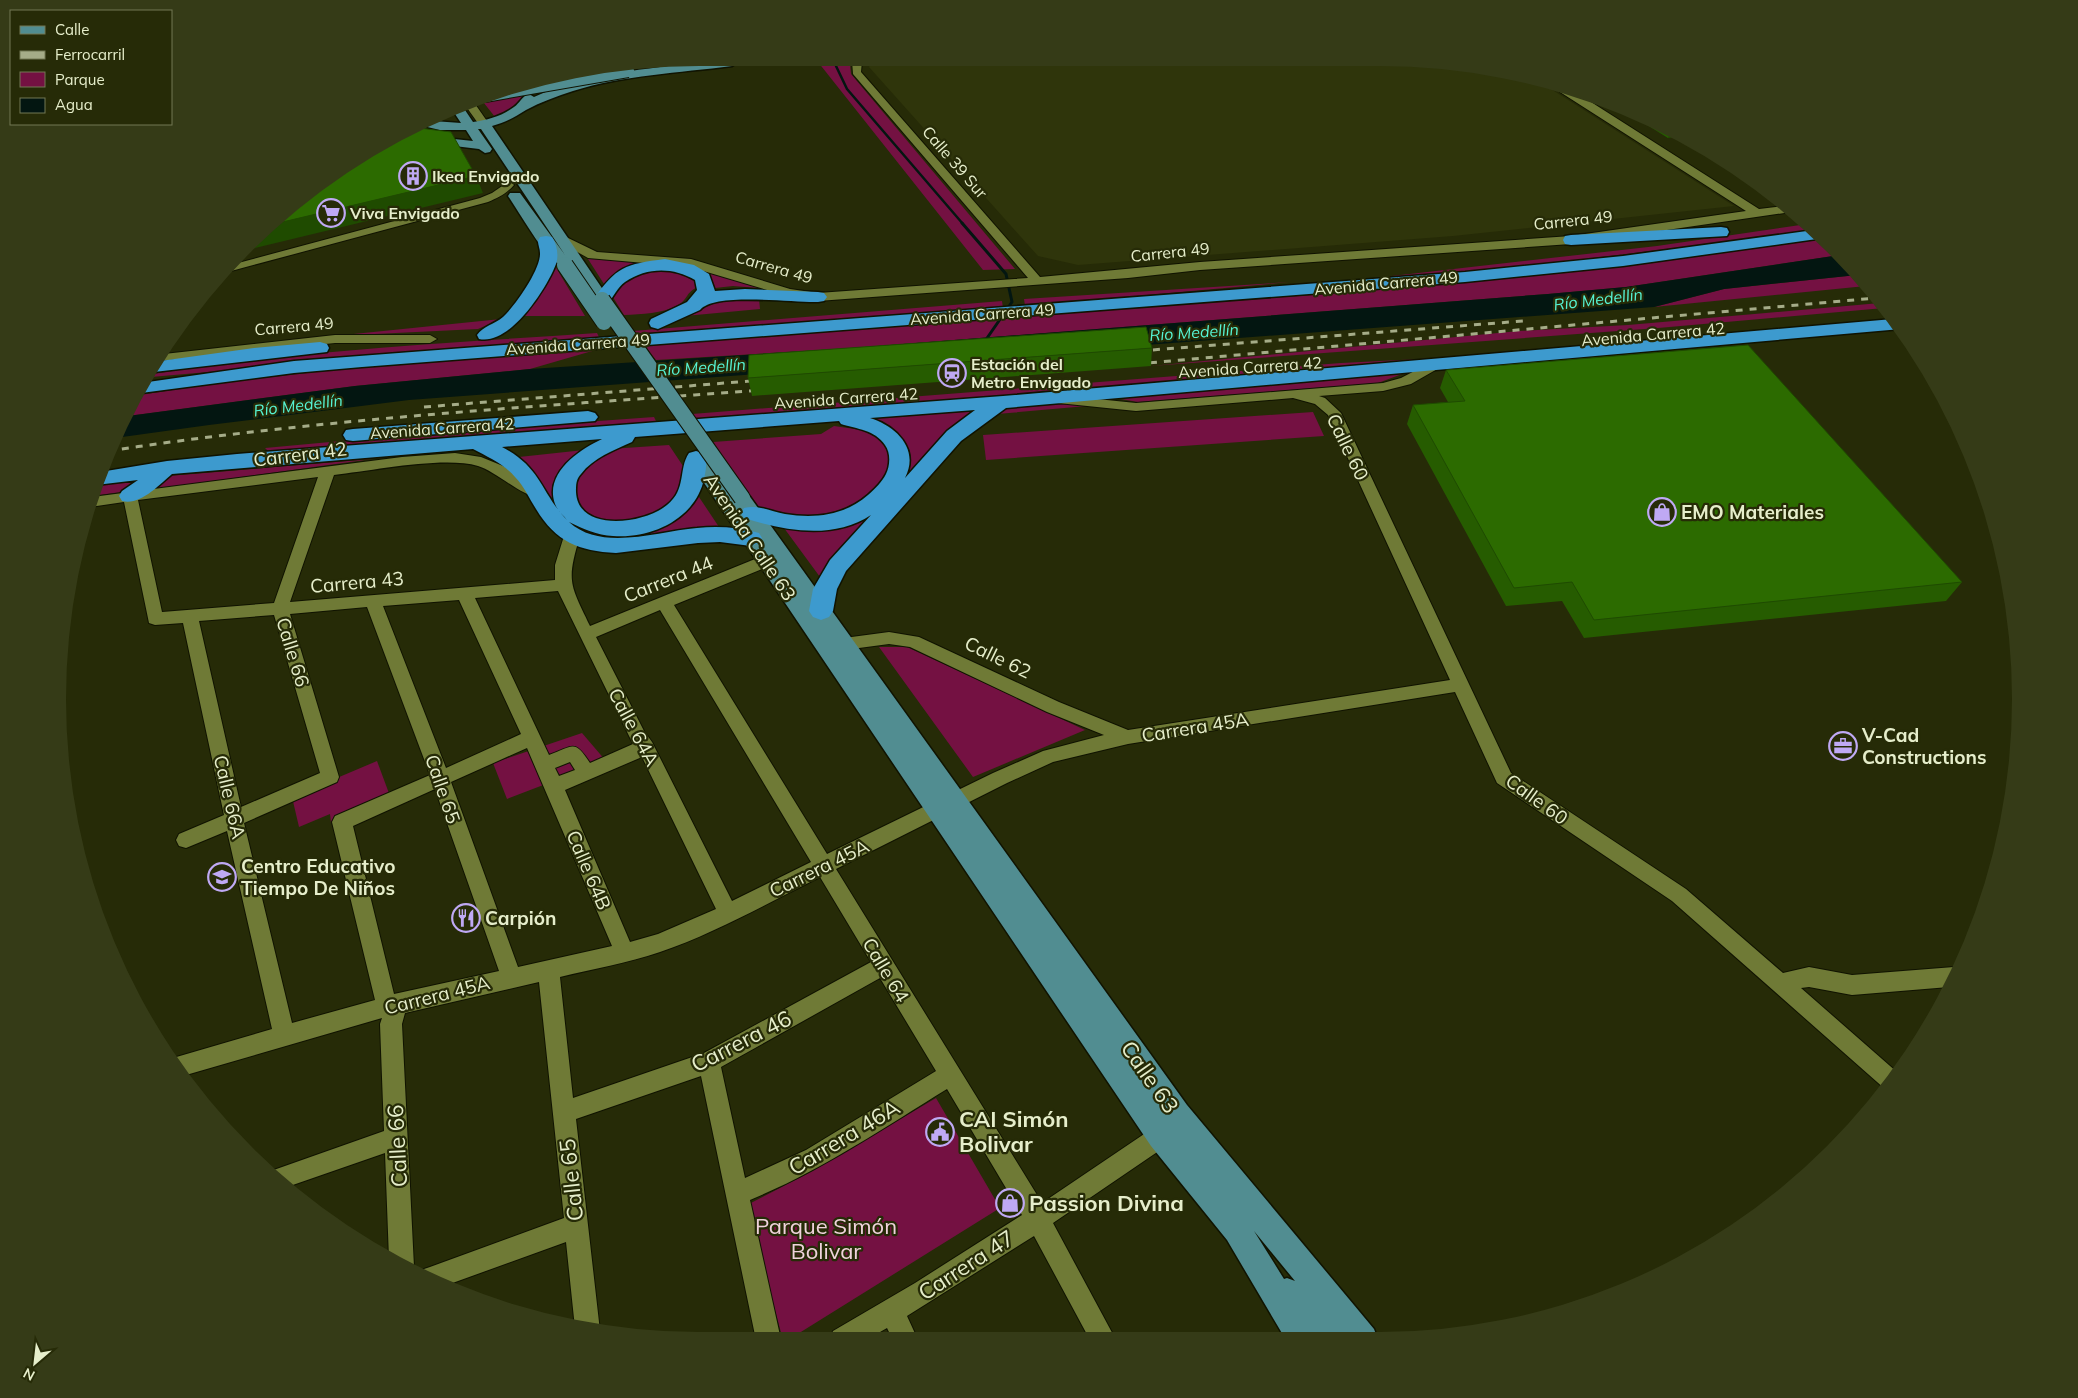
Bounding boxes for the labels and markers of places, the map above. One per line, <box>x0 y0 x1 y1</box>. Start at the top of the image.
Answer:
building icon: Ikea Envigado <box>398 161 428 191</box>
place label: Ikea Envigado <box>432 166 540 186</box>
supermarket icon: Viva Envigado <box>316 198 346 228</box>
place label: Viva Envigado <box>349 203 460 223</box>
place label: Estación del Metro Envigado <box>971 354 1091 392</box>
station icon: Estación del Metro Envigado <box>937 358 967 388</box>
shop icon: EMO Materiales <box>1647 497 1677 527</box>
place label: EMO Materiales <box>1681 500 1824 524</box>
place label: V-Cad Constructions <box>1861 723 1986 769</box>
office icon: V-Cad Constructions <box>1828 731 1858 761</box>
place label: Centro Educativo Tiempo De Niños <box>241 854 395 900</box>
school or university icon: Centro Educativo Tiempo De Niños <box>207 862 237 892</box>
restaurant icon: Carpión <box>451 903 481 933</box>
place label: Carpión <box>485 906 556 930</box>
place label: CAI Simón Bolivar <box>959 1105 1069 1158</box>
public building icon: CAI Simón Bolivar <box>925 1117 955 1147</box>
shop icon: Passion Divina <box>995 1188 1025 1218</box>
place label: Passion Divina <box>1029 1189 1184 1217</box>

